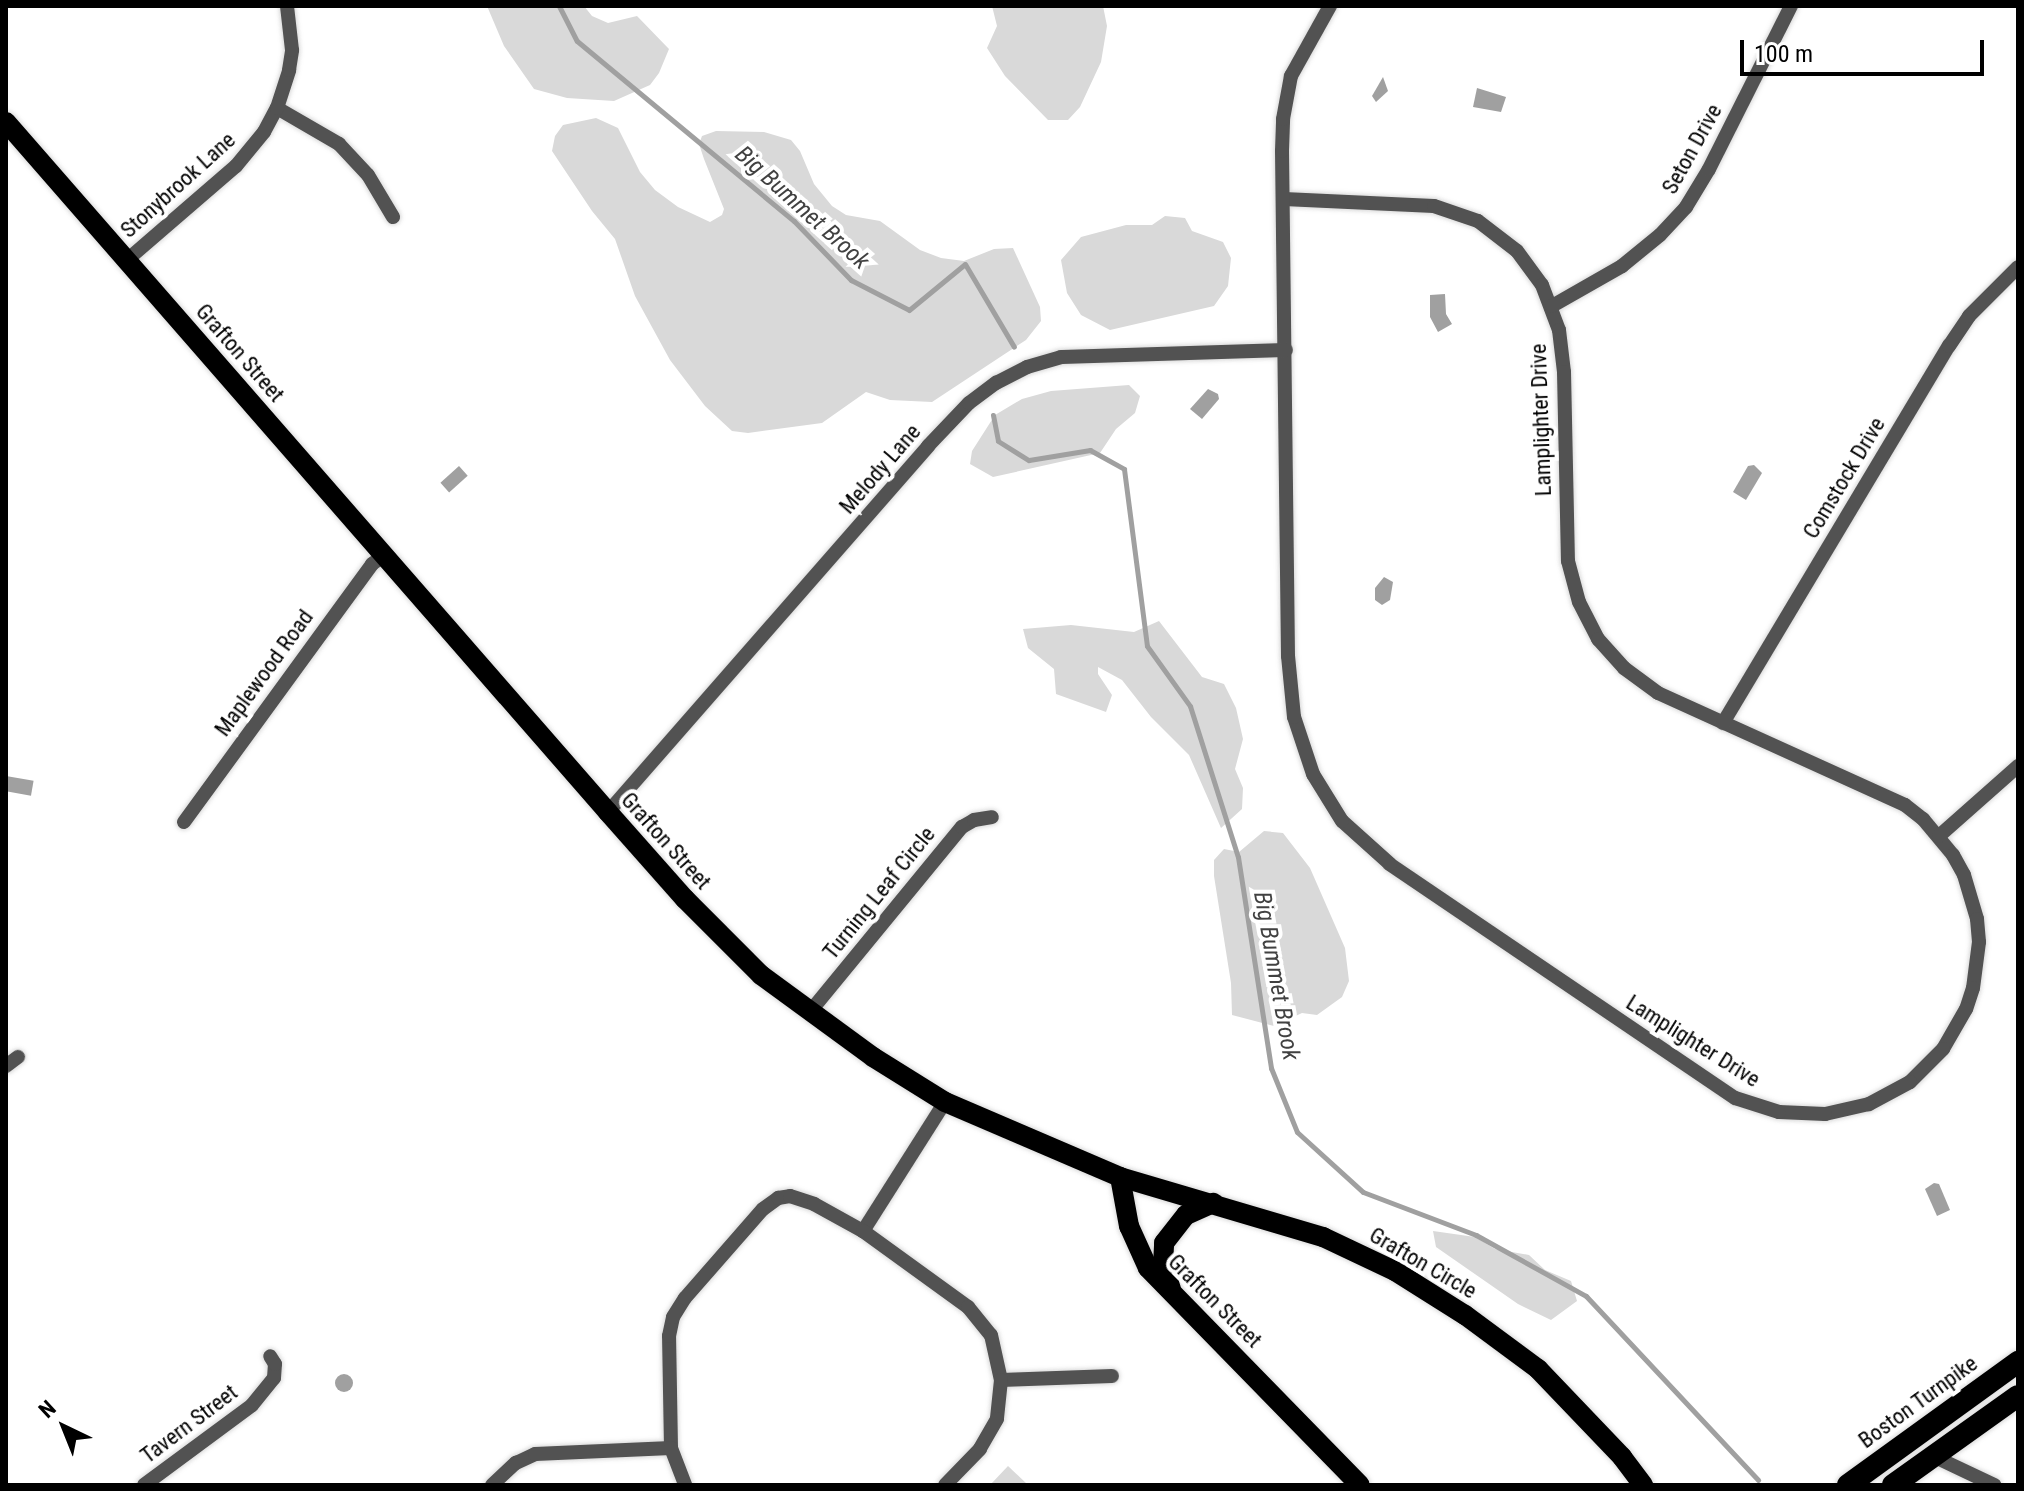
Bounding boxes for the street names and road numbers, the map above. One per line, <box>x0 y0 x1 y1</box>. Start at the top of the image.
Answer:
street label: Seton Drive <box>1657 99 1727 199</box>
street label: Stonybrook Lane <box>115 127 241 243</box>
street label: Grafton Street <box>190 299 290 407</box>
street label: Lamplighter Drive <box>1525 343 1557 497</box>
street label: Comstock Drive <box>1798 413 1890 543</box>
street label: Melody Lane <box>834 419 926 519</box>
street label: Maplewood Road <box>209 605 319 741</box>
street label: Grafton Street <box>616 787 716 895</box>
street label: Turning Leaf Circle <box>817 821 941 965</box>
street label: Lamplighter Drive <box>1621 989 1765 1093</box>
street label: Grafton Circle <box>1365 1222 1481 1304</box>
street label: Grafton Street <box>1163 1249 1267 1353</box>
street label: Boston Turnpike <box>1853 1350 1983 1454</box>
street label: Tavern Street <box>135 1379 243 1469</box>

